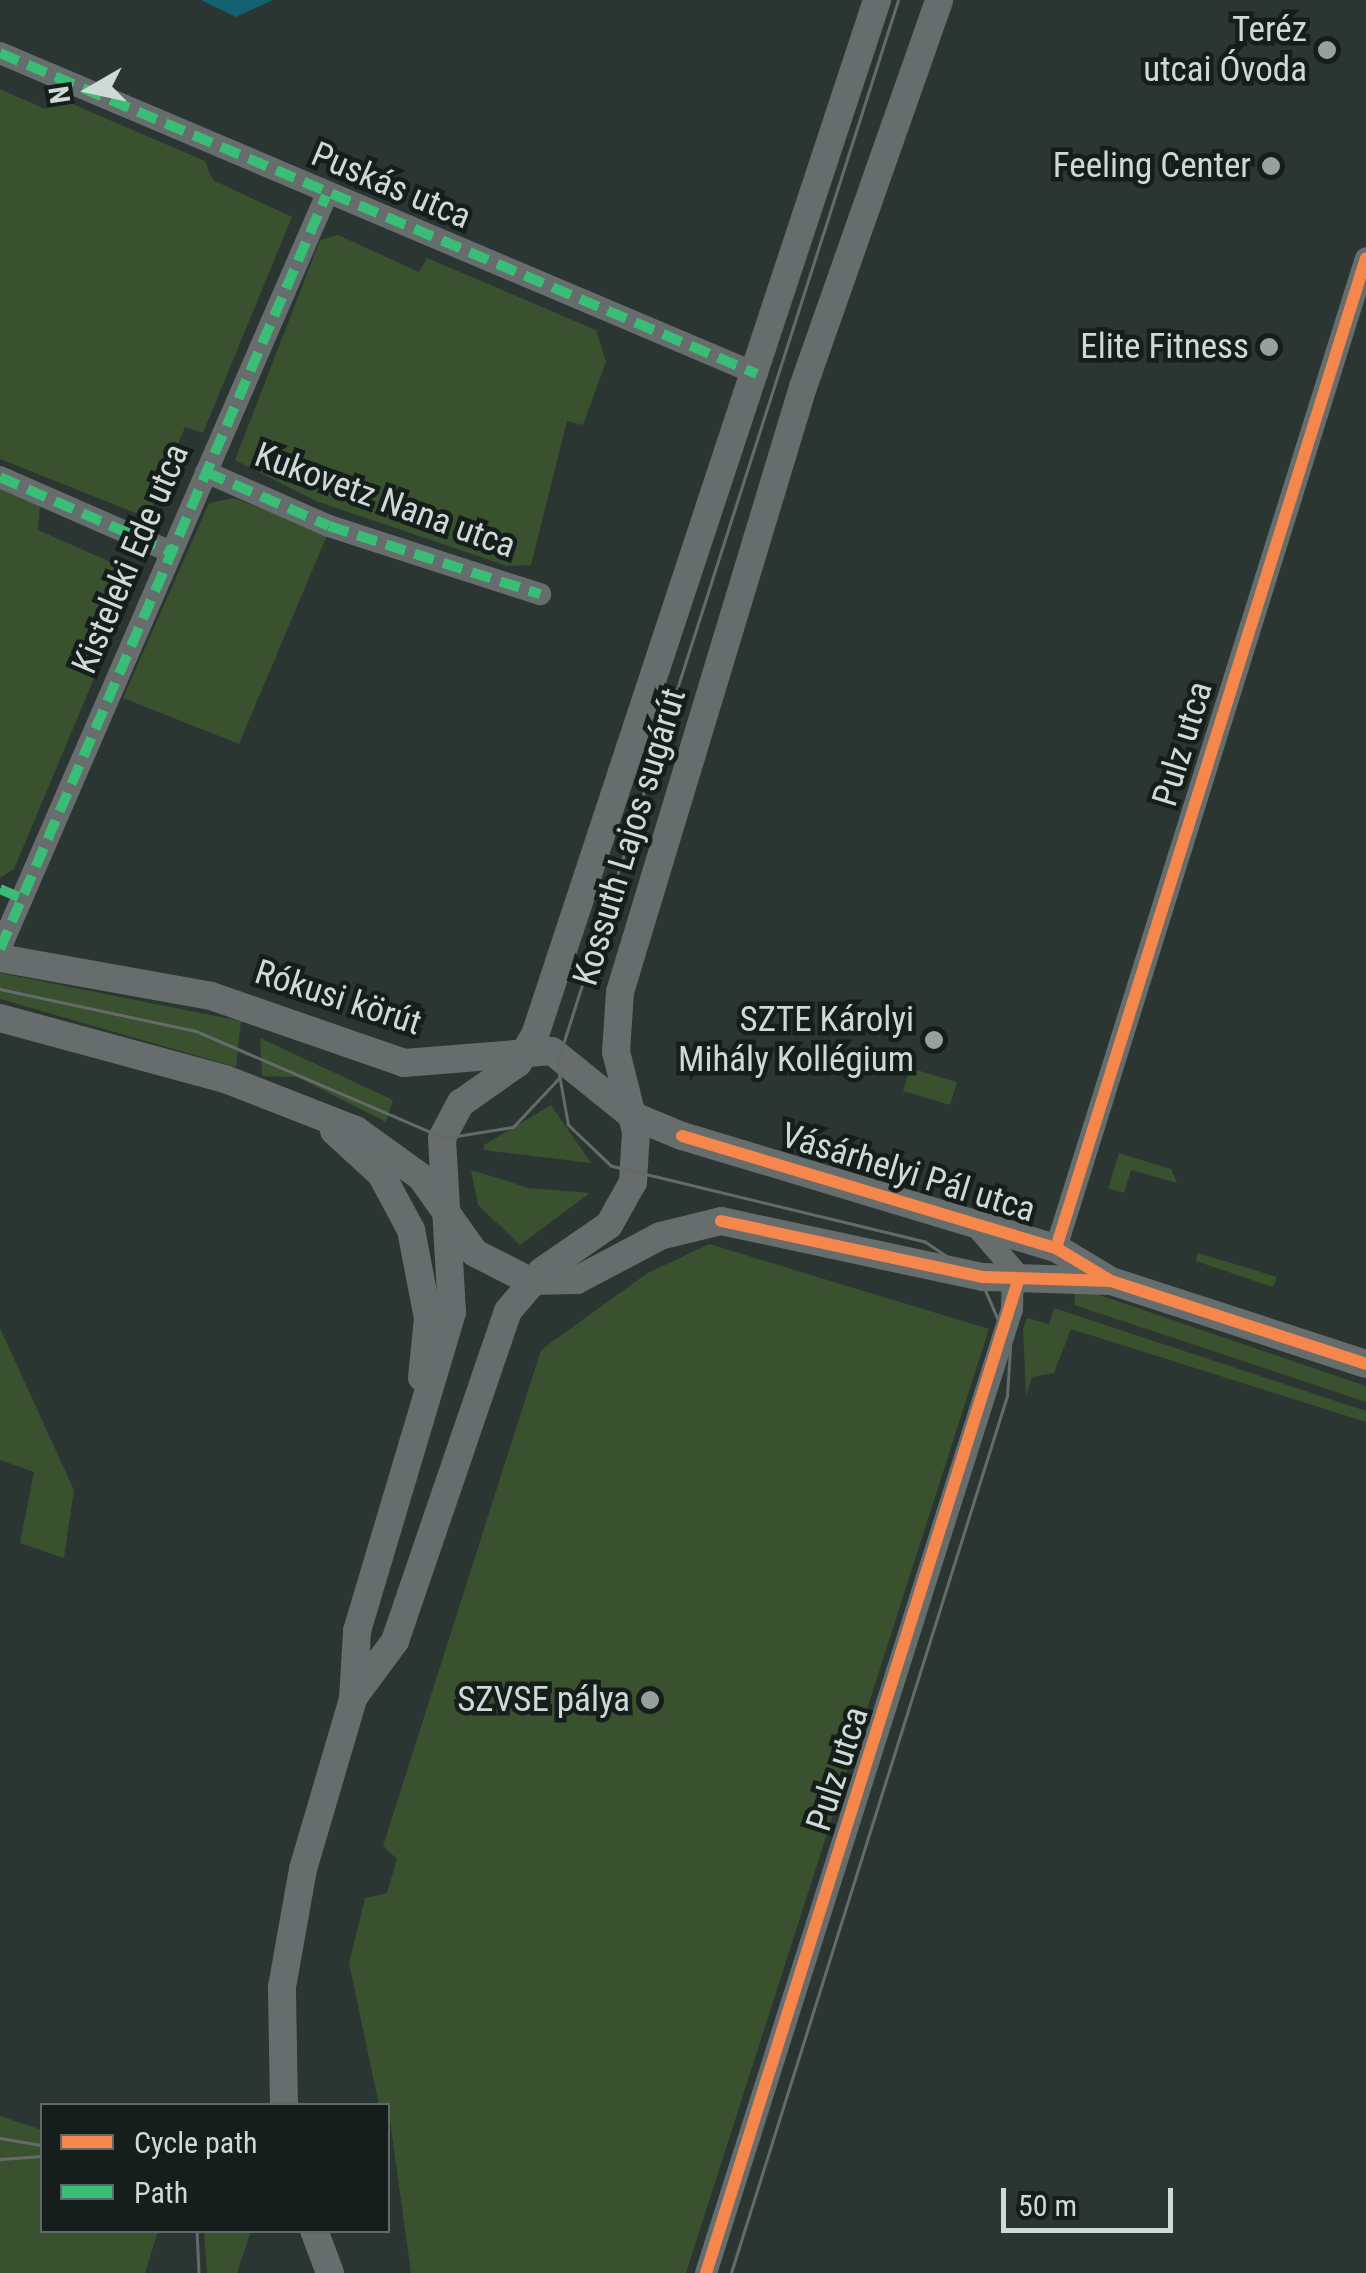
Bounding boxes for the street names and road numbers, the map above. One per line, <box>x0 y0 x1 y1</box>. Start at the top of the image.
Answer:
street label: Puskás utca <box>305 134 477 238</box>
street label: Kukovetz Nana utca <box>249 434 521 568</box>
street label: Kisteleki Ede utca <box>64 438 198 680</box>
street label: Pulz utca <box>1144 677 1222 811</box>
street label: Kossuth Lajos sugárút <box>565 684 695 990</box>
street label: Rókusi körút <box>250 951 426 1045</box>
street label: Vásárhelyi Pál utca <box>776 1114 1040 1232</box>
street label: Pulz utca <box>798 1702 878 1836</box>

